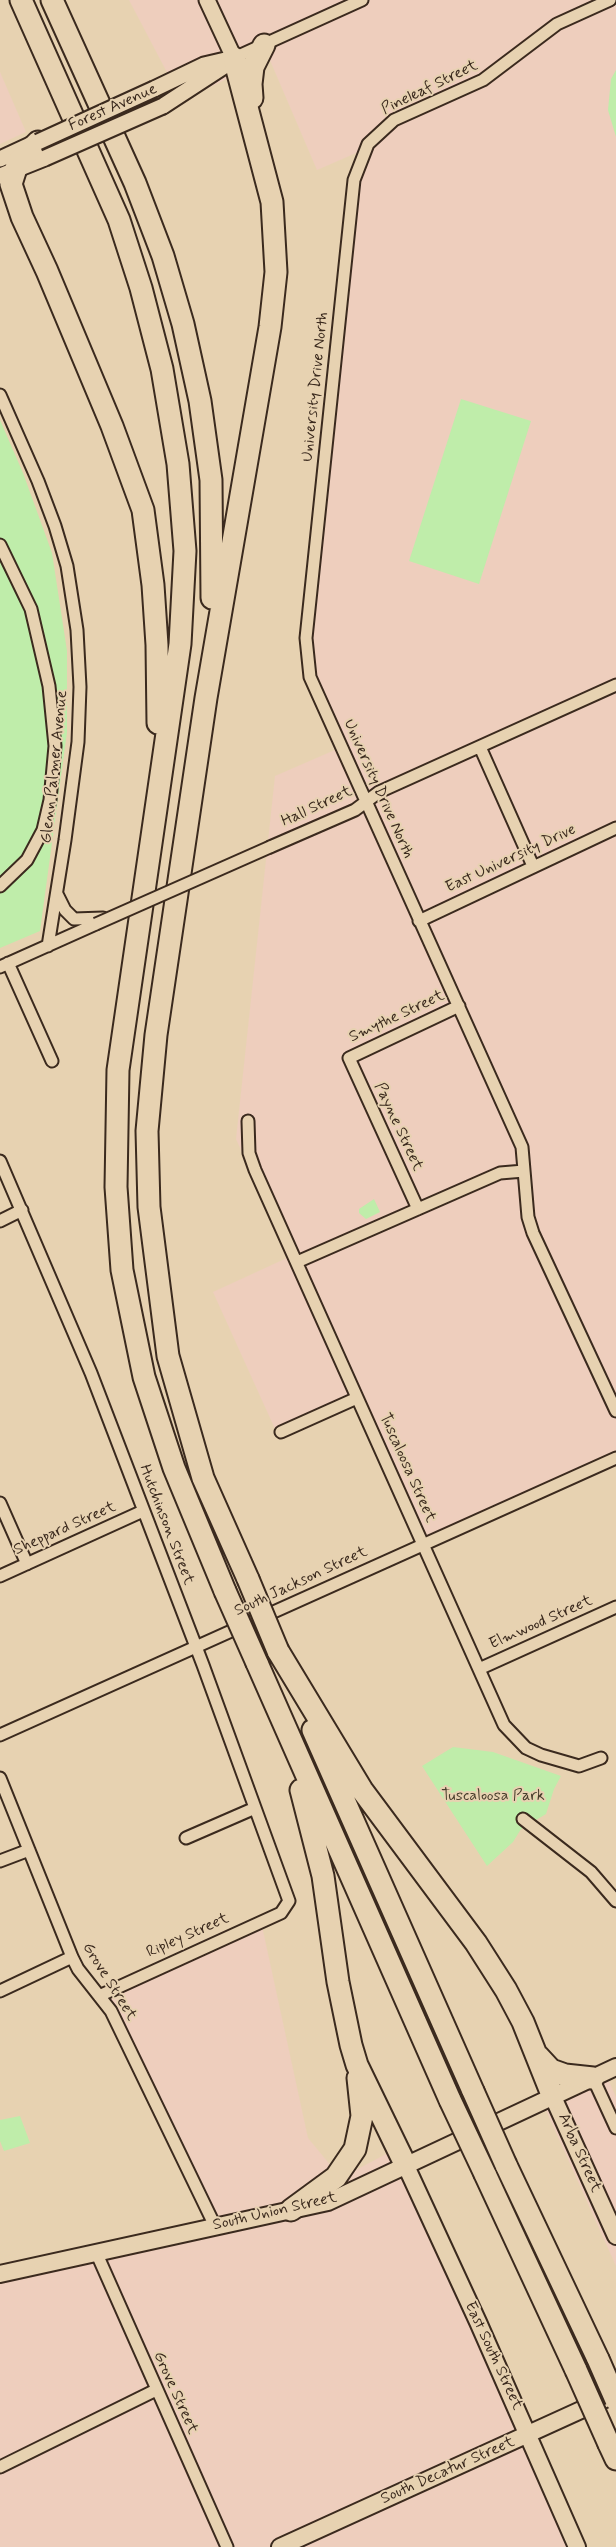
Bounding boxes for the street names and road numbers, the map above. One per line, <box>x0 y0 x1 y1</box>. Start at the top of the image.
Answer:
street label: Pineleaf Street <box>379 56 481 120</box>
street label: Forest Avenue <box>66 80 160 136</box>
street label: University Drive North <box>299 311 333 463</box>
street label: Glenn Palmer Avenue <box>37 690 73 844</box>
street label: University Drive North <box>339 716 417 862</box>
street label: Hall Street <box>279 782 355 832</box>
street label: East University Drive <box>443 820 579 898</box>
street label: Smythe Street <box>346 987 448 1047</box>
street label: Payne Street <box>369 1080 427 1174</box>
street label: Tuscaloosa Street <box>374 1410 440 1526</box>
street label: Hutchinson Street <box>134 1462 198 1588</box>
street label: Sheppard Street <box>11 1498 119 1560</box>
street label: South Jackson Street <box>231 1543 371 1621</box>
street label: Elmwood Street <box>486 1592 596 1654</box>
street label: Ripley Street <box>144 1909 232 1963</box>
street label: Grove Street <box>77 1939 141 2025</box>
street label: Arba Street <box>553 2110 605 2196</box>
street label: South Union Street <box>211 2188 339 2236</box>
street label: East South Street <box>459 2299 527 2413</box>
street label: Grove Street <box>148 2349 202 2437</box>
street label: South Decatur Street <box>378 2433 518 2509</box>

